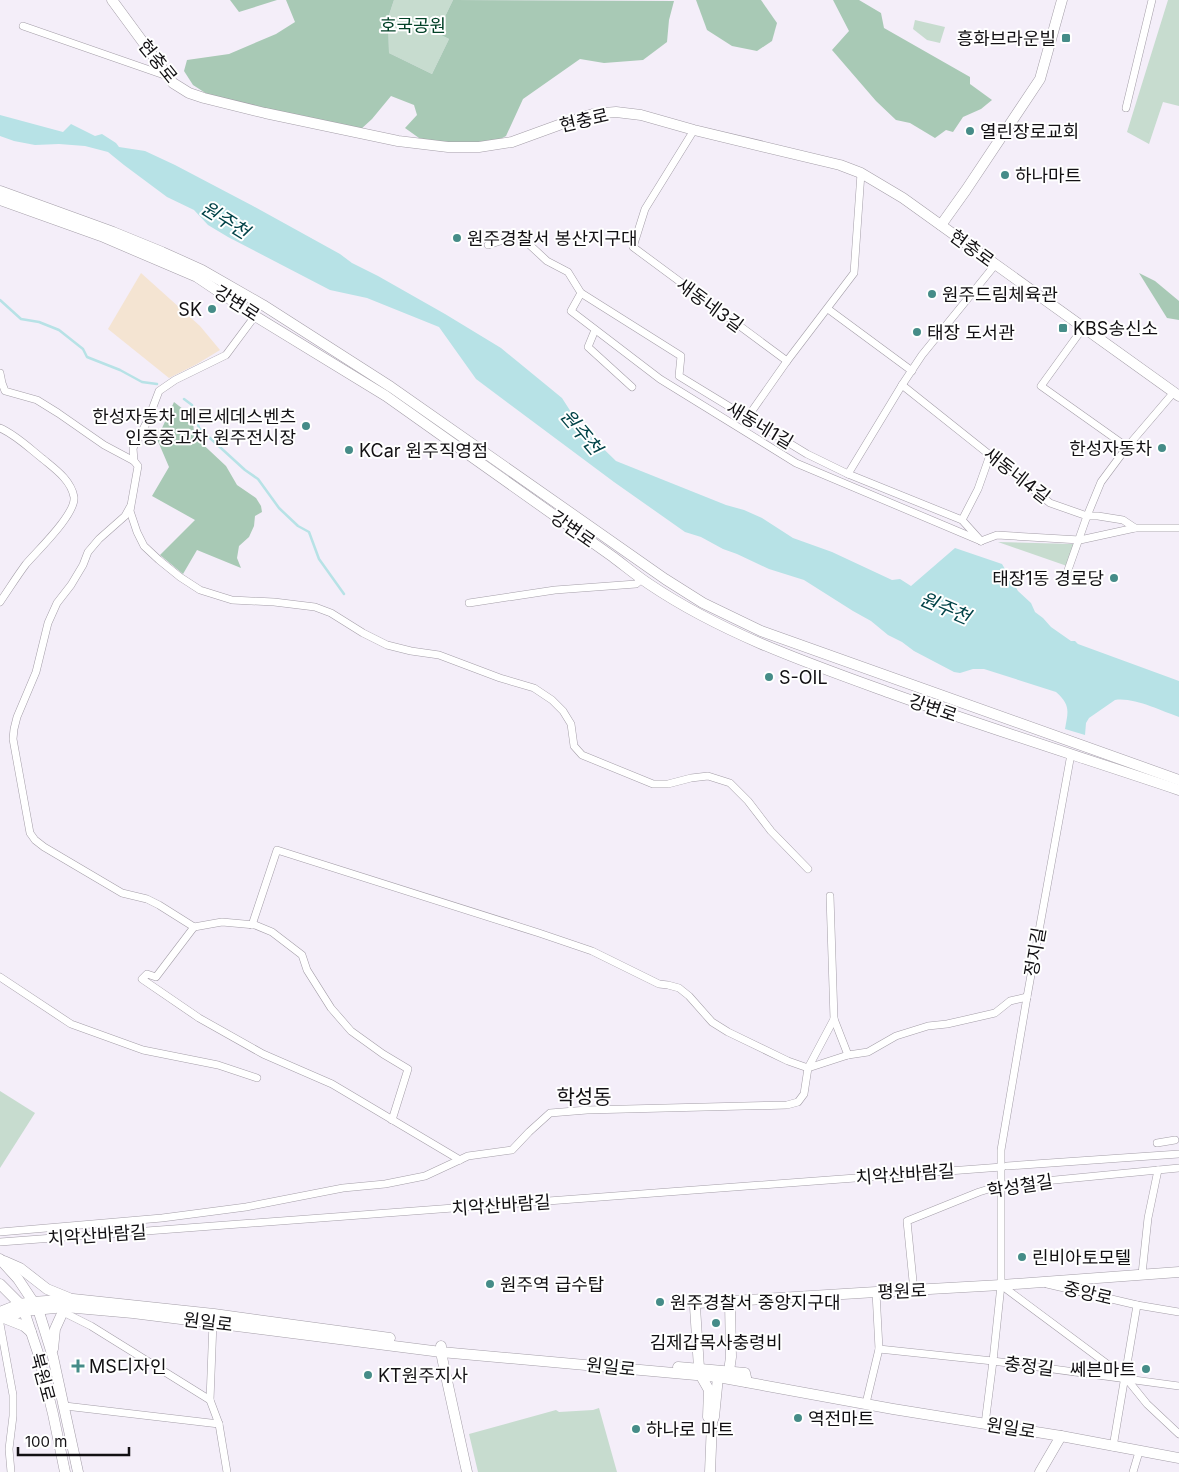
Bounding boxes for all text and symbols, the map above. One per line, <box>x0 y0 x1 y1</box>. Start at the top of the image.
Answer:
park label: 호국공원 <box>380 15 446 36</box>
place label: 흥화브라운빌 <box>957 28 1056 49</box>
marker: 흥화브라운빌 <box>1060 32 1072 44</box>
street label: 현충로 <box>134 35 182 87</box>
street label: 현충로 <box>557 104 611 136</box>
place label: 열린장로교회 <box>980 121 1079 142</box>
marker: 열린장로교회 <box>964 125 976 137</box>
place label: 하나마트 <box>1015 165 1081 186</box>
marker: 하나마트 <box>999 169 1011 181</box>
water label: 원주천 <box>197 196 255 244</box>
street label: 현충로 <box>946 225 998 271</box>
place label: 원주경찰서 봉산지구대 <box>467 228 638 249</box>
marker: 원주경찰서 봉산지구대 <box>451 232 463 244</box>
street label: 새동네3길 <box>673 274 747 336</box>
street label: 강변로 <box>210 281 264 325</box>
place label: 원주드림체육관 <box>942 284 1058 305</box>
marker: 원주드림체육관 <box>926 288 938 300</box>
place label: SK <box>178 299 202 320</box>
marker: SK <box>206 303 218 315</box>
place label: KBS송신소 <box>1073 318 1158 339</box>
place label: 태장 도서관 <box>927 322 1015 343</box>
marker: KBS송신소 <box>1057 322 1069 334</box>
marker: 태장 도서관 <box>911 326 923 338</box>
street label: 새동네1길 <box>723 397 797 453</box>
water label: 원주천 <box>555 405 608 461</box>
place label: 한성자동차 메르세데스벤츠 인증중고차 원주전시장 <box>92 406 296 448</box>
marker: 한성자동차 메르세데스벤츠 인증중고차 원주전시장 <box>300 420 312 432</box>
place label: 한성자동차 <box>1069 438 1152 459</box>
place label: KCar 원주직영점 <box>359 440 488 461</box>
marker: 한성자동차 <box>1156 442 1168 454</box>
street label: 새동네4길 <box>980 443 1054 507</box>
marker: KCar 원주직영점 <box>343 444 355 456</box>
street label: 강변로 <box>547 506 599 552</box>
place label: 태장1동 경로당 <box>992 568 1104 589</box>
marker: 태장1동 경로당 <box>1108 572 1120 584</box>
water label: 원주천 <box>916 587 975 629</box>
place label: S-OIL <box>779 667 828 688</box>
marker: S-OIL <box>763 671 775 683</box>
street label: 강변로 <box>906 690 960 726</box>
street label: 정지길 <box>1020 926 1050 978</box>
district label: 학성동 <box>556 1085 612 1109</box>
street label: 치악산바람길 <box>855 1160 955 1188</box>
street label: 학성철길 <box>986 1170 1054 1202</box>
street label: 치악산바람길 <box>451 1191 551 1219</box>
street label: 치악산바람길 <box>47 1221 147 1249</box>
place label: 린비아토모텔 <box>1032 1247 1131 1268</box>
marker: 린비아토모텔 <box>1016 1251 1028 1263</box>
place label: 원주역 급수탑 <box>500 1274 604 1295</box>
street label: 중앙로 <box>1061 1277 1115 1309</box>
marker: 원주역 급수탑 <box>484 1278 496 1290</box>
street label: 평원로 <box>877 1280 927 1302</box>
place label: 원주경찰서 중앙지구대 <box>670 1292 841 1313</box>
marker: 원주경찰서 중앙지구대 <box>654 1296 666 1308</box>
street label: 원일로 <box>182 1309 234 1335</box>
marker: 김제갑목사충령비 <box>710 1317 722 1329</box>
place label: 김제갑목사충령비 <box>650 1332 782 1353</box>
street label: 북원로 <box>26 1350 60 1404</box>
street label: 충정길 <box>1003 1353 1055 1379</box>
street label: 원일로 <box>585 1354 637 1380</box>
place label: MS디자인 <box>89 1356 167 1377</box>
marker: MS디자인 <box>71 1359 85 1373</box>
place label: 쎄븐마트 <box>1070 1359 1136 1380</box>
marker: 쎄븐마트 <box>1140 1363 1152 1375</box>
place label: KT원주지사 <box>378 1365 468 1386</box>
marker: KT원주지사 <box>362 1369 374 1381</box>
place label: 역전마트 <box>808 1408 874 1429</box>
marker: 역전마트 <box>792 1412 804 1424</box>
street label: 원일로 <box>985 1414 1037 1442</box>
place label: 하나로 마트 <box>646 1419 734 1440</box>
marker: 하나로 마트 <box>630 1423 642 1435</box>
scale bar <box>18 1424 129 1456</box>
text: 100 m <box>25 1432 67 1451</box>

